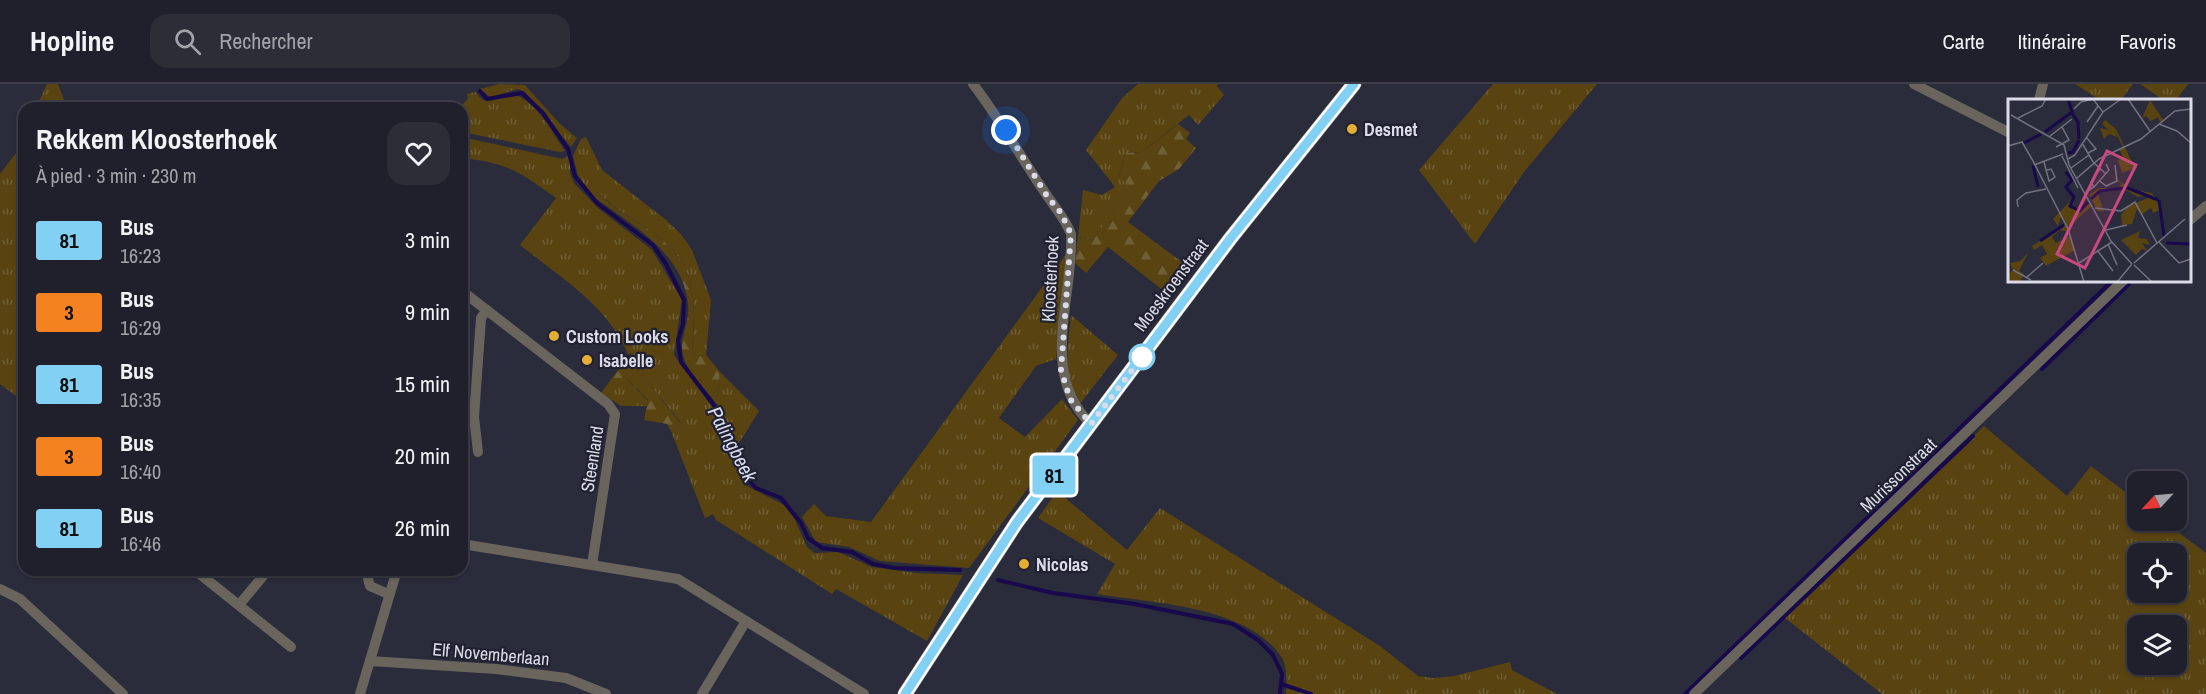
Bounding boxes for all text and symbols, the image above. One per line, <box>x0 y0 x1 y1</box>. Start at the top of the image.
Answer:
search box <box>150 14 570 68</box>
text: Hopline <box>30 22 114 60</box>
icon: search <box>171 25 204 58</box>
text: Rechercher <box>219 26 312 56</box>
text: Carte <box>1942 27 1985 56</box>
text: Itinéraire <box>2018 27 2086 56</box>
text: Favoris <box>2119 27 2176 56</box>
inset map <box>2008 99 2191 282</box>
your location <box>991 115 1021 145</box>
place label: Desmet <box>1364 117 1417 142</box>
text: Rekkem Kloosterhoek <box>36 120 277 158</box>
button: heart <box>387 122 450 185</box>
marker: Desmet <box>1345 122 1359 136</box>
text: À pied · 3 min · 230 m <box>36 162 196 189</box>
text: Bus <box>120 212 154 242</box>
text: 3 min <box>405 225 450 255</box>
text: 81 <box>59 226 79 255</box>
street label: Moeskroenstraat <box>1128 234 1214 336</box>
street label: Kloosterhoek <box>1035 235 1065 323</box>
text: 16:23 <box>120 242 161 269</box>
text: Bus <box>120 284 154 314</box>
text: 9 min <box>405 297 450 327</box>
text: 3 <box>64 298 74 327</box>
text: 16:29 <box>120 314 161 341</box>
place label: Custom Looks <box>566 324 669 349</box>
marker: Custom Looks <box>547 329 561 343</box>
unlabelled marker <box>1129 344 1155 370</box>
place label: Isabelle <box>599 348 653 373</box>
marker: Isabelle <box>580 353 594 367</box>
text: Bus <box>120 356 154 386</box>
text: 15 min <box>395 369 450 399</box>
text: 81 <box>59 370 79 399</box>
text: 16:35 <box>120 386 161 413</box>
water label: Palingbeek <box>702 401 765 487</box>
street label: Steenland <box>574 424 610 494</box>
text: Bus <box>120 428 154 458</box>
street label: Murissonstraat <box>1854 432 1942 518</box>
text: 20 min <box>395 441 450 471</box>
text: 3 <box>64 442 74 471</box>
line badge: 81 <box>1027 456 1081 494</box>
text: 16:40 <box>120 458 161 485</box>
text: 81 <box>1044 461 1064 490</box>
north arrow <box>2127 471 2187 531</box>
map controls <box>2127 471 2187 675</box>
text: Bus <box>120 500 154 530</box>
text: 26 min <box>395 513 450 543</box>
text: 81 <box>59 514 79 543</box>
text: 16:46 <box>120 530 161 557</box>
button: locate <box>2127 543 2187 603</box>
place label: Nicolas <box>1036 552 1089 577</box>
marker: Nicolas <box>1017 557 1031 571</box>
button: layers <box>2127 615 2187 675</box>
street label: Elf Novemberlaan <box>431 636 551 672</box>

